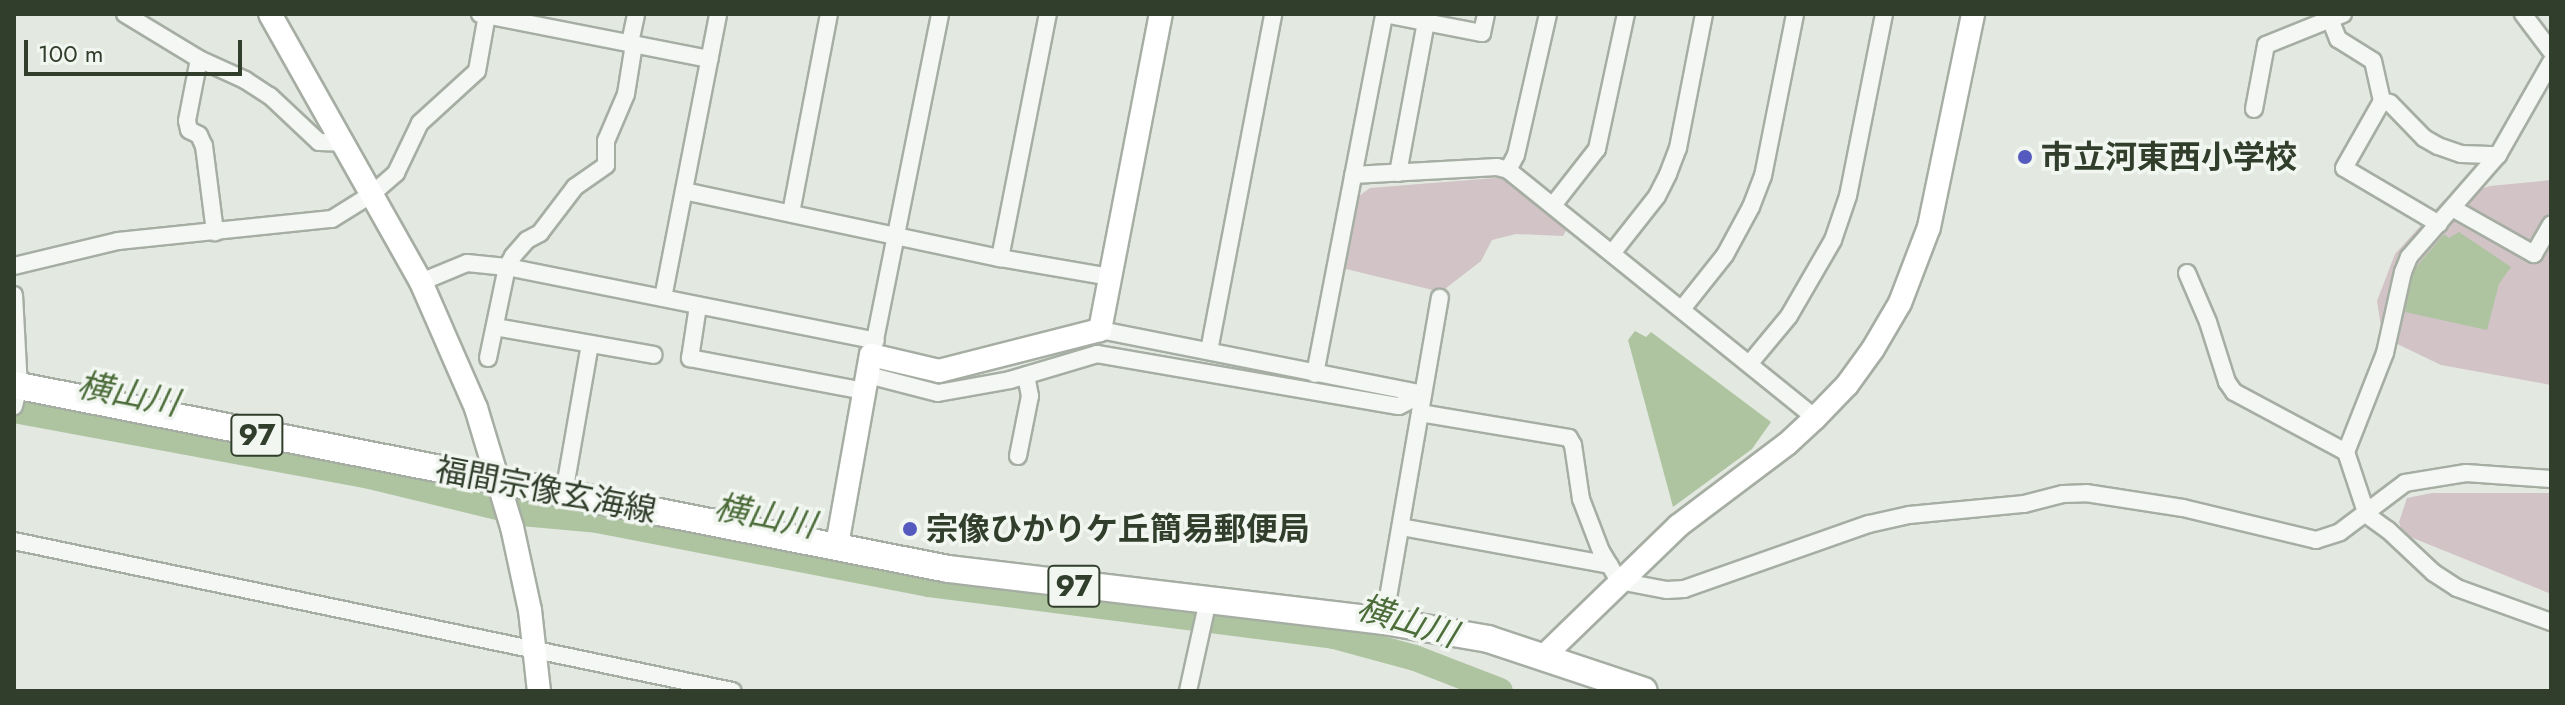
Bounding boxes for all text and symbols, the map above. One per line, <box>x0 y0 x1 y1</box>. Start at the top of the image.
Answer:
scale bar <box>28 24 246 74</box>
text: 100 m <box>38 36 104 71</box>
place label: 市立河東西小学校 <box>2041 138 2297 176</box>
marker: 市立河東西小学校 <box>2016 148 2034 166</box>
water label: 横山川 <box>74 364 182 424</box>
road number: 97 <box>229 409 285 461</box>
street label: 福間宗像玄海線 <box>432 450 660 530</box>
water label: 横山川 <box>711 486 819 546</box>
place label: 宗像ひかりケ丘簡易郵便局 <box>926 510 1310 548</box>
marker: 宗像ひかりケ丘簡易郵便局 <box>901 520 919 538</box>
road number: 97 <box>1046 560 1102 612</box>
water label: 横山川 <box>1352 587 1462 655</box>

